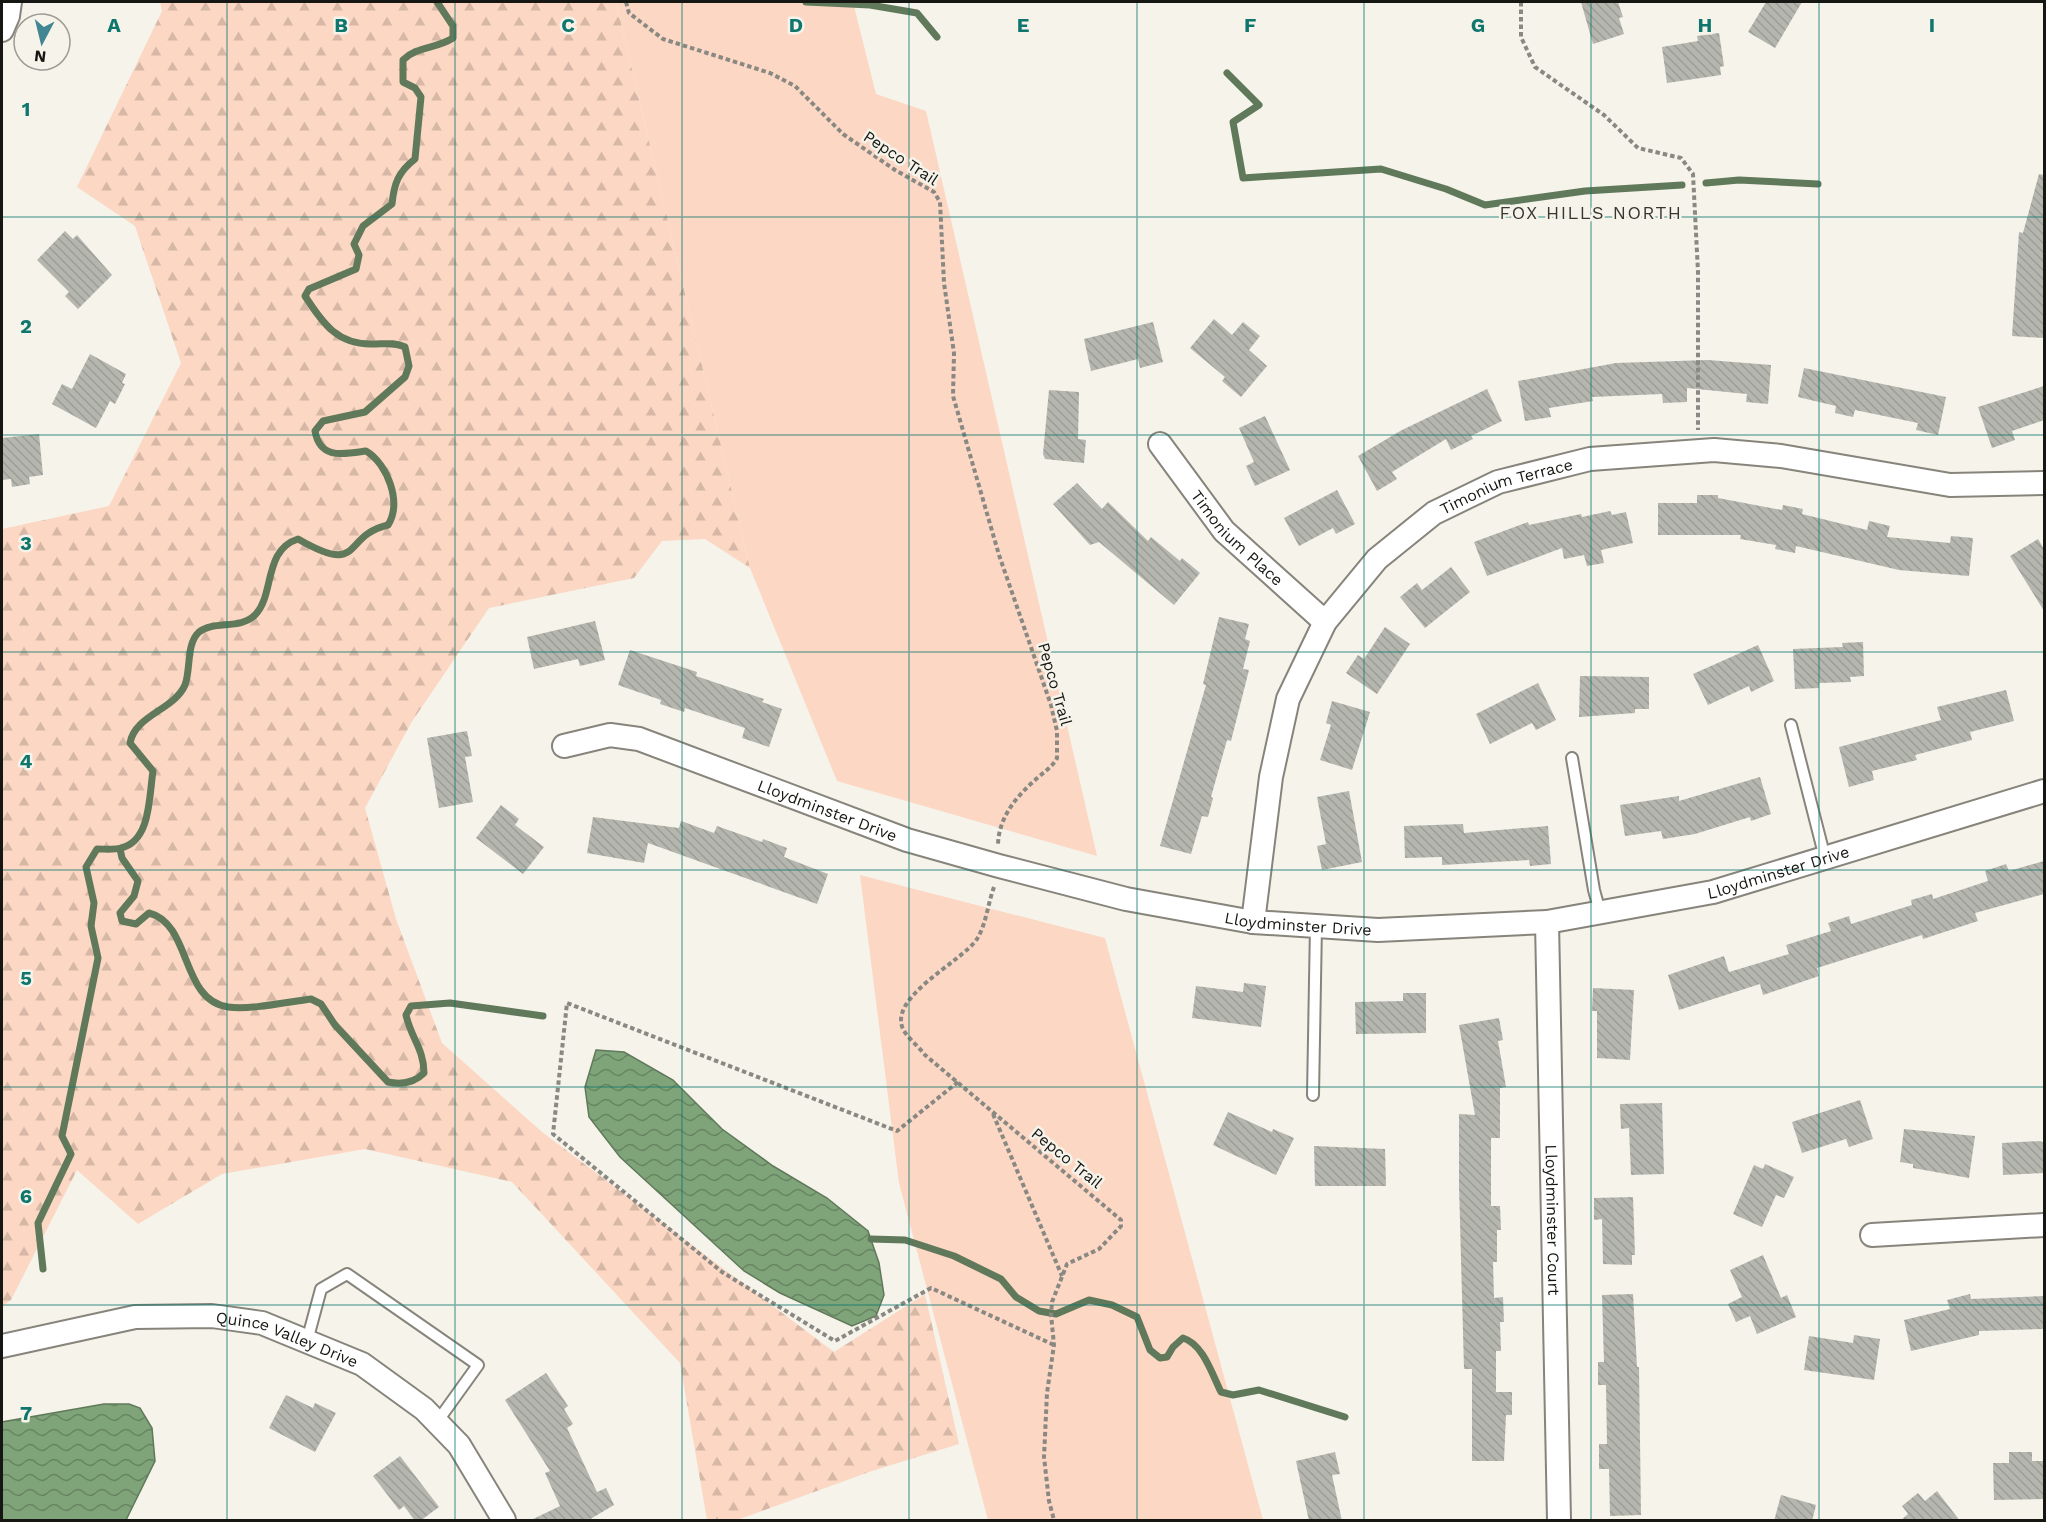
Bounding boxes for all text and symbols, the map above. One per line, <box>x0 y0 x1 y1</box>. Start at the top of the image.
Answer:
north arrow <box>12 12 72 72</box>
text: A <box>107 13 121 37</box>
text: B <box>334 13 348 37</box>
text: C <box>561 13 575 37</box>
text: D <box>789 13 803 37</box>
text: E <box>1017 13 1029 37</box>
text: F <box>1244 13 1256 37</box>
text: G <box>1471 13 1485 37</box>
text: H <box>1698 13 1712 37</box>
text: I <box>1929 13 1935 37</box>
text: N <box>33 46 47 67</box>
text: 1 <box>22 97 30 121</box>
street label: Pepco Trail <box>860 127 942 189</box>
district label: FOX HILLS NORTH <box>1499 202 1683 223</box>
text: 2 <box>20 314 32 338</box>
street label: Timonium Terrace <box>1437 454 1575 518</box>
street label: Timonium Place <box>1188 486 1287 589</box>
text: 3 <box>20 531 32 555</box>
street label: Pepco Trail <box>1034 640 1076 728</box>
text: 4 <box>20 749 33 773</box>
street label: Lloydminster Drive <box>755 775 900 845</box>
street label: Lloydminster Drive <box>1706 842 1851 902</box>
street label: Lloydminster Drive <box>1223 908 1372 939</box>
text: 5 <box>20 966 32 990</box>
street label: Pepco Trail <box>1028 1124 1106 1192</box>
street label: Lloydminster Court <box>1542 1144 1564 1296</box>
text: 6 <box>20 1184 32 1208</box>
street label: Quince Valley Drive <box>215 1307 361 1371</box>
text: 7 <box>20 1401 32 1425</box>

